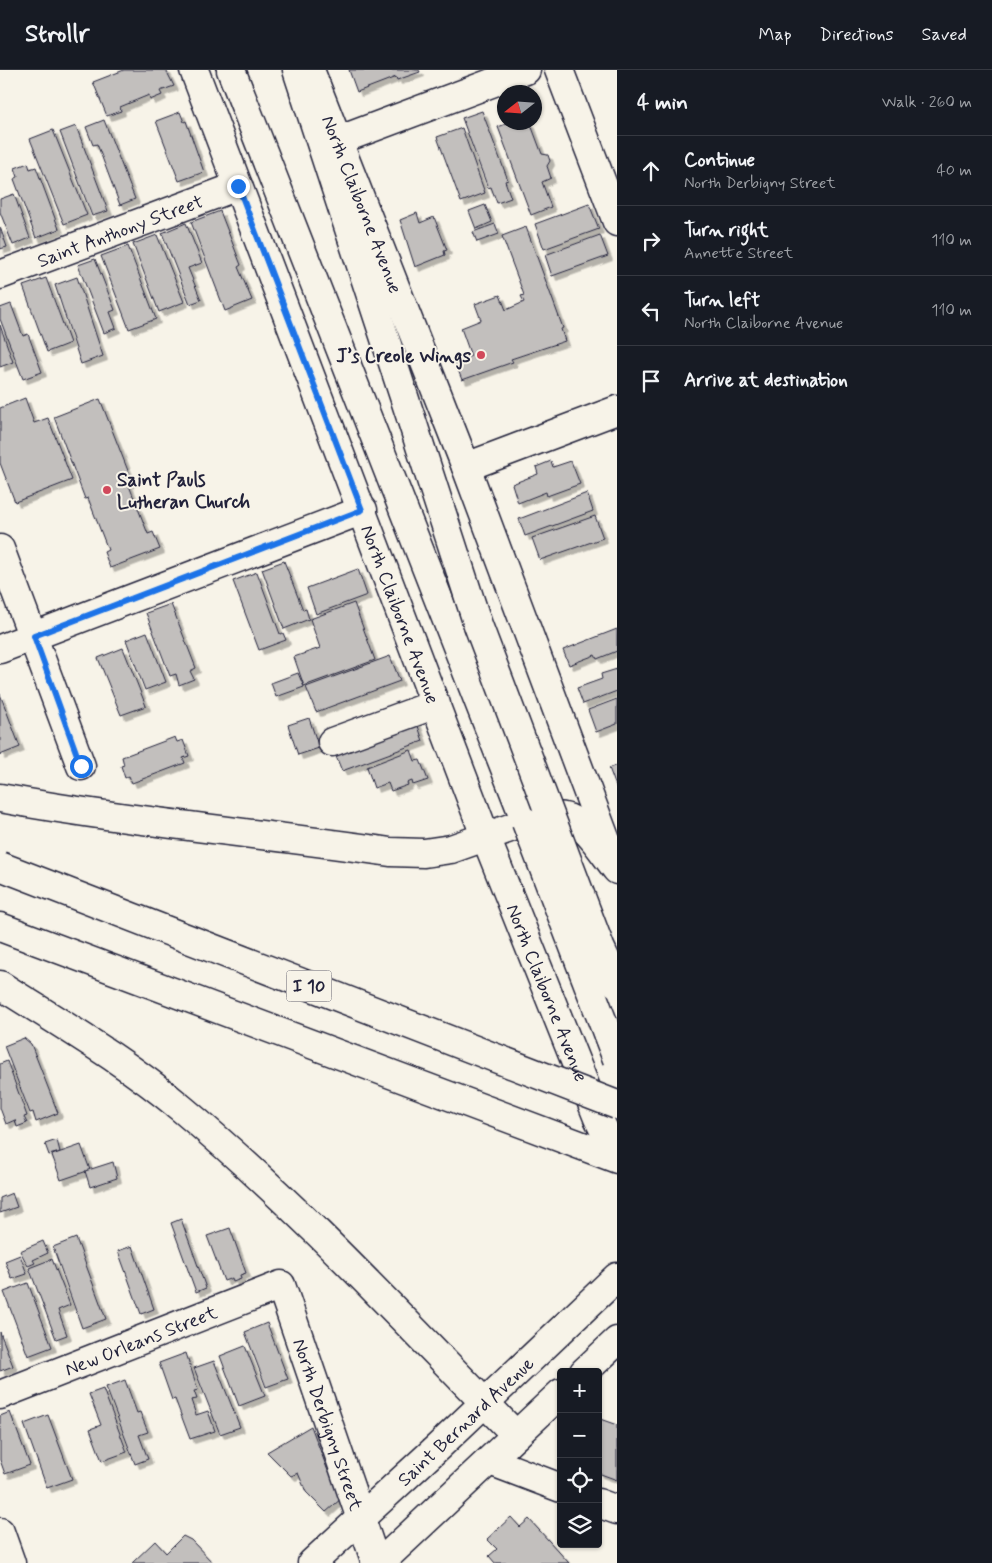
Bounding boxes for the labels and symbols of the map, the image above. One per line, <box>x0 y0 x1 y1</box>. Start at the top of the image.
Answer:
north arrow <box>497 85 542 130</box>
street label: North Claiborne Avenue <box>315 112 407 297</box>
route end <box>227 175 250 198</box>
street label: Saint Anthony Street <box>34 189 207 274</box>
place label: J’s Creole Wings <box>336 344 472 370</box>
marker: J’s Creole Wings <box>475 349 487 361</box>
place label: Saint Pauls Lutheran Church <box>117 468 251 515</box>
marker: Saint Pauls Lutheran Church <box>101 484 113 496</box>
street label: North Claiborne Avenue <box>354 522 445 707</box>
route start <box>70 755 93 778</box>
street label: North Claiborne Avenue <box>500 901 593 1085</box>
road number: I 10 <box>286 970 332 1001</box>
street label: New Orleans Street <box>61 1300 221 1382</box>
street label: North Derbigny Street <box>286 1336 368 1514</box>
street label: Saint Bernard Avenue <box>392 1351 540 1492</box>

